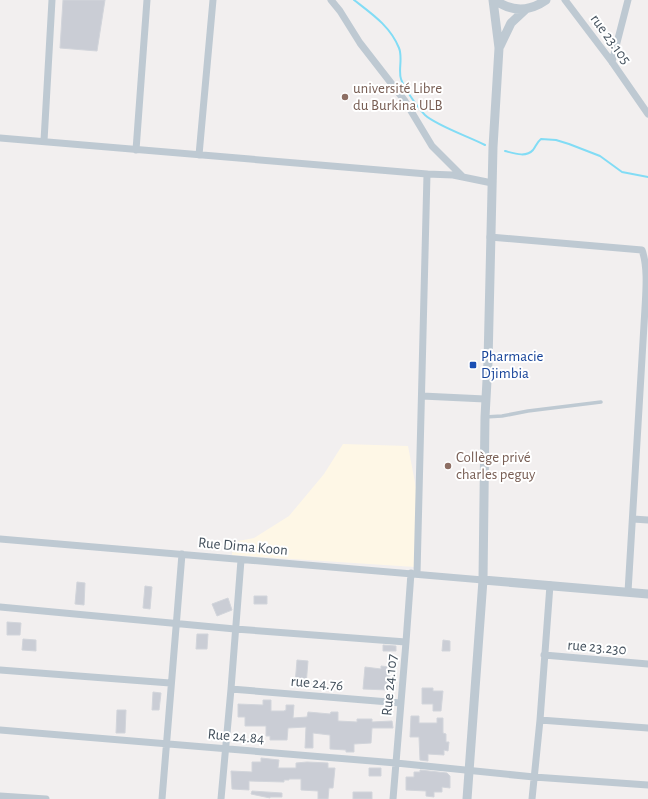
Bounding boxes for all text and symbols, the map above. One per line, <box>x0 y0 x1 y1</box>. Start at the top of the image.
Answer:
street label: rue 23.105 <box>588 12 634 67</box>
place label: université Libre du Burkina ULB <box>353 81 443 113</box>
marker: université Libre du Burkina ULB <box>340 92 350 102</box>
place label: Pharmacie Djimbia <box>481 349 544 381</box>
marker: Pharmacie Djimbia <box>468 360 478 370</box>
place label: Collège privé charles peguy <box>456 450 536 482</box>
marker: Collège privé charles peguy <box>443 461 453 471</box>
street label: Rue Dima Koon <box>197 535 288 558</box>
street label: rue 23.230 <box>567 637 627 658</box>
street label: Rue 24.107 <box>379 654 400 717</box>
street label: rue 24.76 <box>290 674 344 693</box>
street label: Rue 24.84 <box>207 727 265 746</box>

